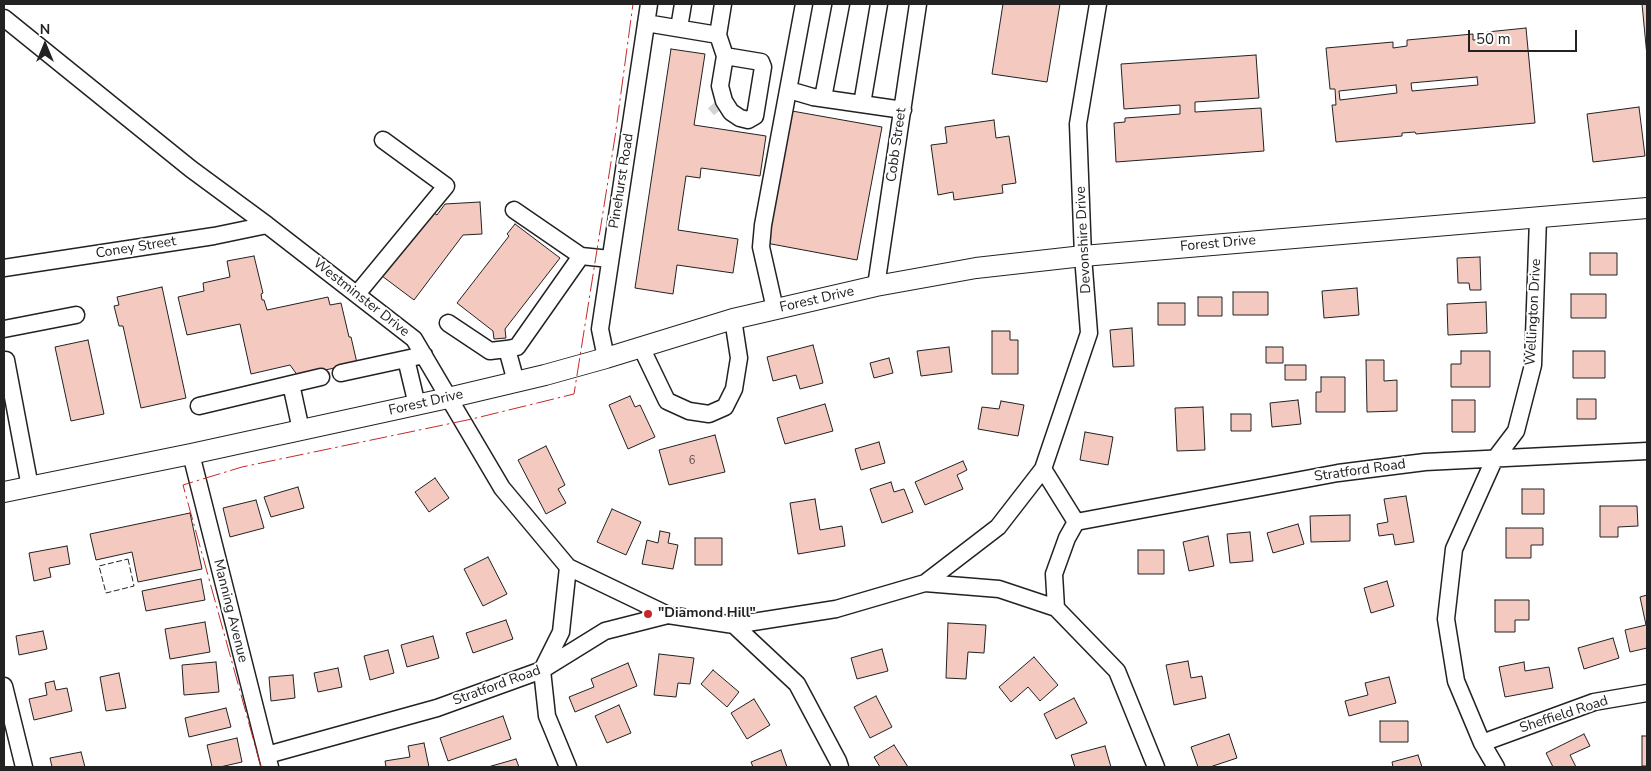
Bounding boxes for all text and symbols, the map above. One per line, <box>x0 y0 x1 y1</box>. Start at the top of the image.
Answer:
north arrow <box>20 20 70 70</box>
text: N <box>40 20 50 39</box>
scale bar <box>1471 20 1580 52</box>
text: 50 m <box>1476 29 1511 49</box>
street label: Cobb Street <box>883 107 911 183</box>
street label: Pinehurst Road <box>606 132 638 230</box>
street label: Devonshire Drive <box>1073 186 1095 294</box>
street label: Forest Drive <box>1179 232 1257 256</box>
street label: Coney Street <box>95 233 177 263</box>
street label: Westminster Drive <box>310 255 412 341</box>
street label: Wellington Drive <box>1523 258 1545 366</box>
street label: Forest Drive <box>778 283 856 317</box>
street label: Forest Drive <box>387 386 465 420</box>
house number: 6 <box>689 454 695 468</box>
street label: Stratford Road <box>1313 456 1407 486</box>
street label: Manning Avenue <box>209 558 251 664</box>
place label: "Diamond Hill" <box>658 606 756 622</box>
marker: "Diamond Hill" <box>642 608 654 620</box>
street label: Stratford Road <box>451 662 543 710</box>
street label: Sheffield Road <box>1518 693 1610 737</box>

